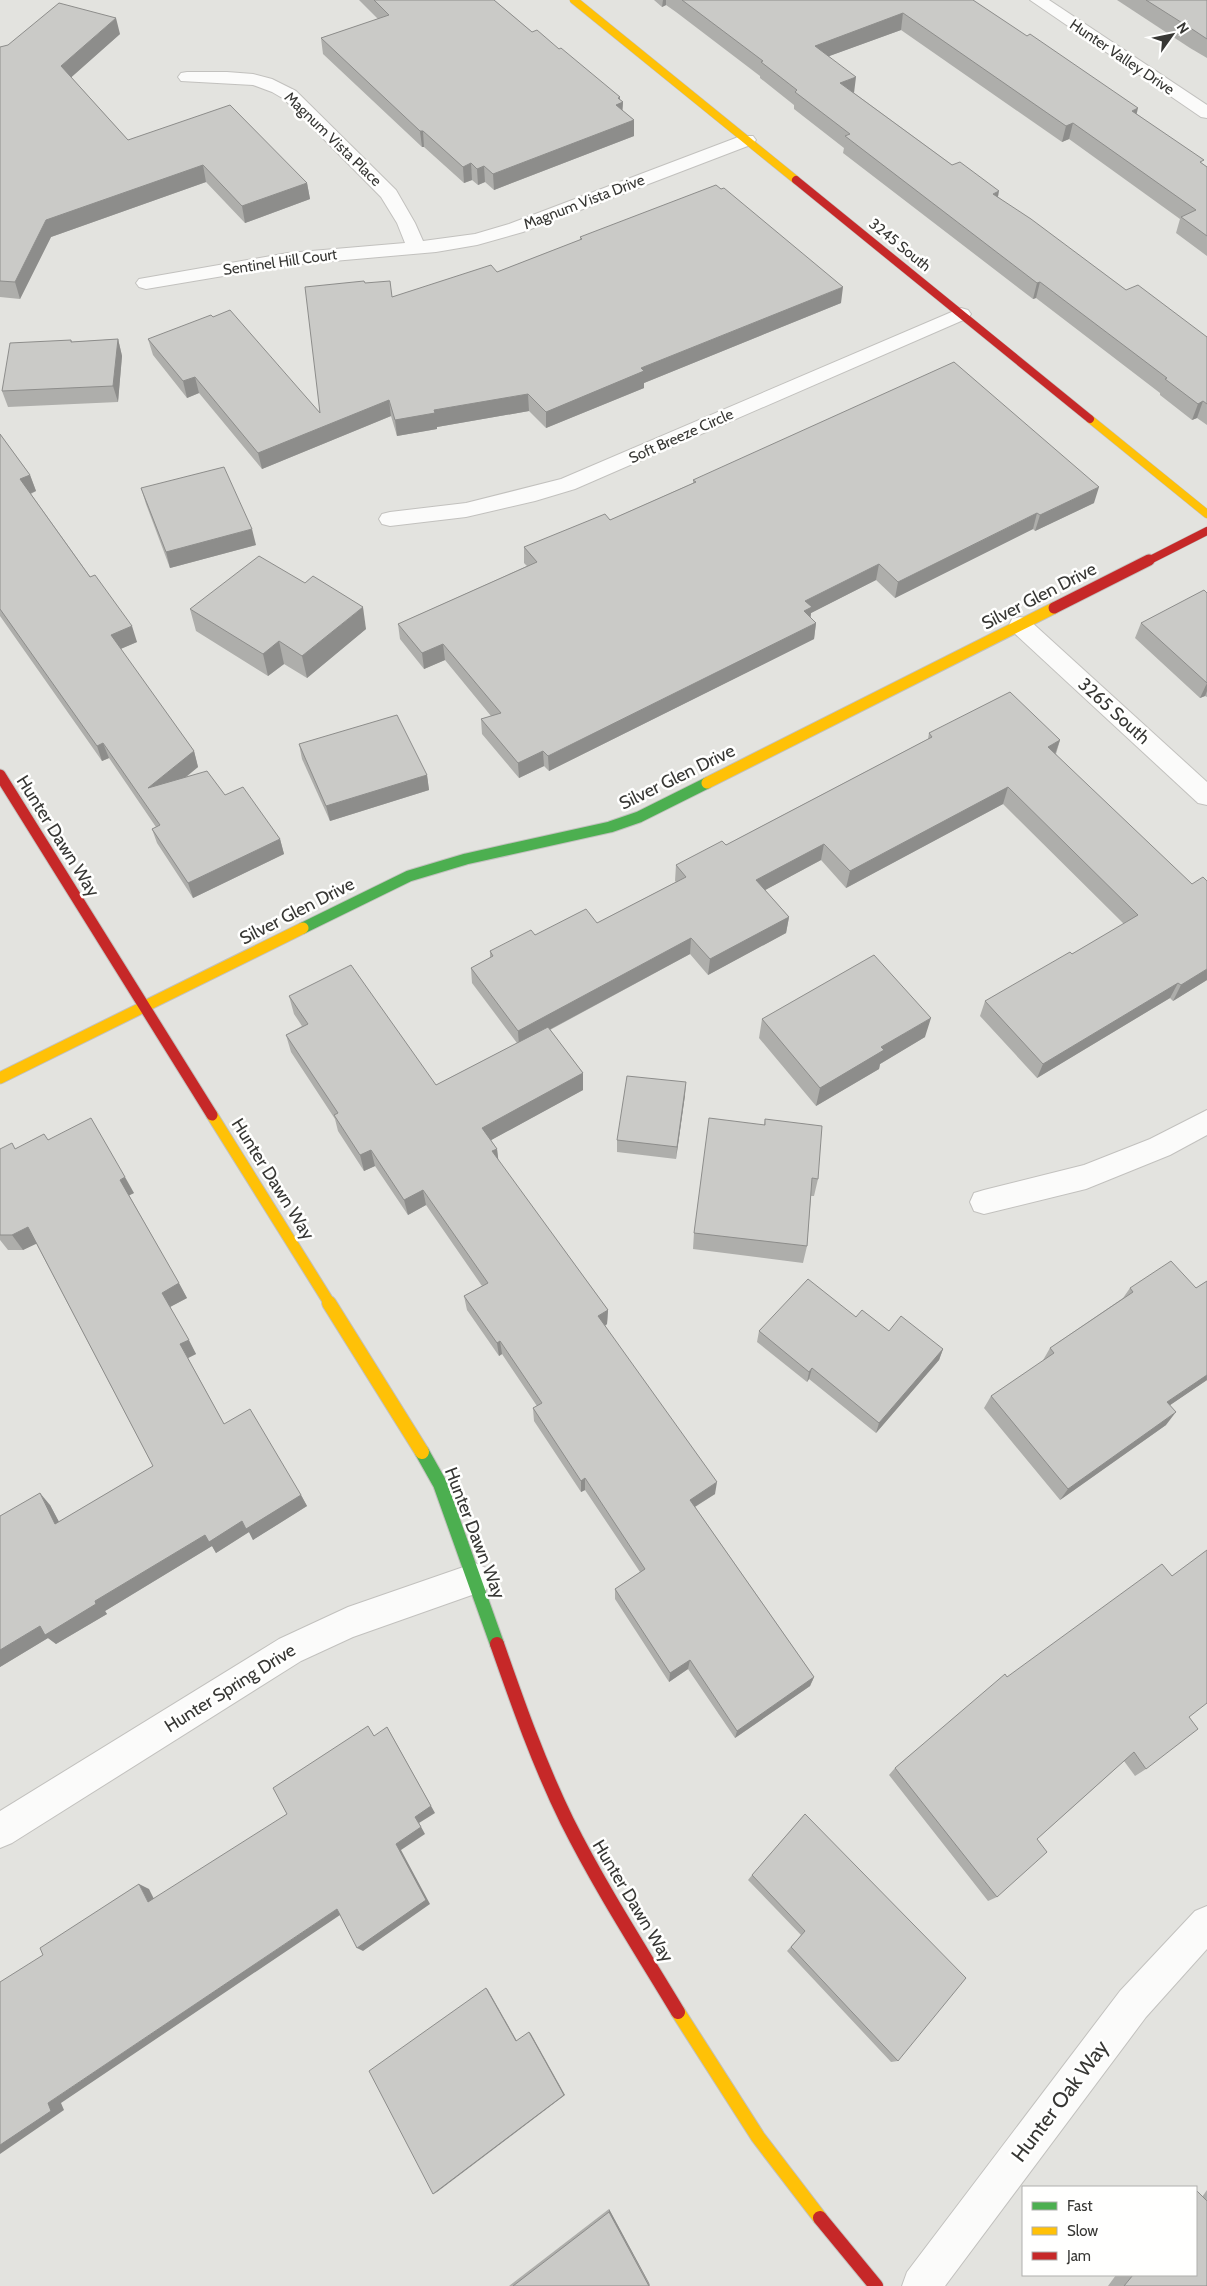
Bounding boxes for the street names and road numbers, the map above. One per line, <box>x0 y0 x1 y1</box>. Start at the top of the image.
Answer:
street label: Hunter Valley Drive <box>1066 15 1178 99</box>
street label: Magnum Vista Place <box>281 88 386 190</box>
street label: Magnum Vista Drive <box>521 171 647 233</box>
street label: 3245 South <box>866 215 934 275</box>
street label: Sentinel Hill Court <box>222 245 338 279</box>
street label: Soft Breeze Circle <box>626 405 736 467</box>
street label: Silver Glen Drive <box>978 558 1100 634</box>
street label: 3265 South <box>1074 673 1154 749</box>
street label: Silver Glen Drive <box>616 740 738 814</box>
street label: Hunter Dawn Way <box>12 771 104 901</box>
street label: Silver Glen Drive <box>236 873 358 949</box>
street label: Hunter Dawn Way <box>227 1114 319 1244</box>
street label: Hunter Dawn Way <box>440 1464 510 1602</box>
street label: Hunter Spring Drive <box>160 1639 300 1737</box>
street label: Hunter Dawn Way <box>588 1836 678 1966</box>
street label: Hunter Oak Way <box>1006 2035 1114 2166</box>

